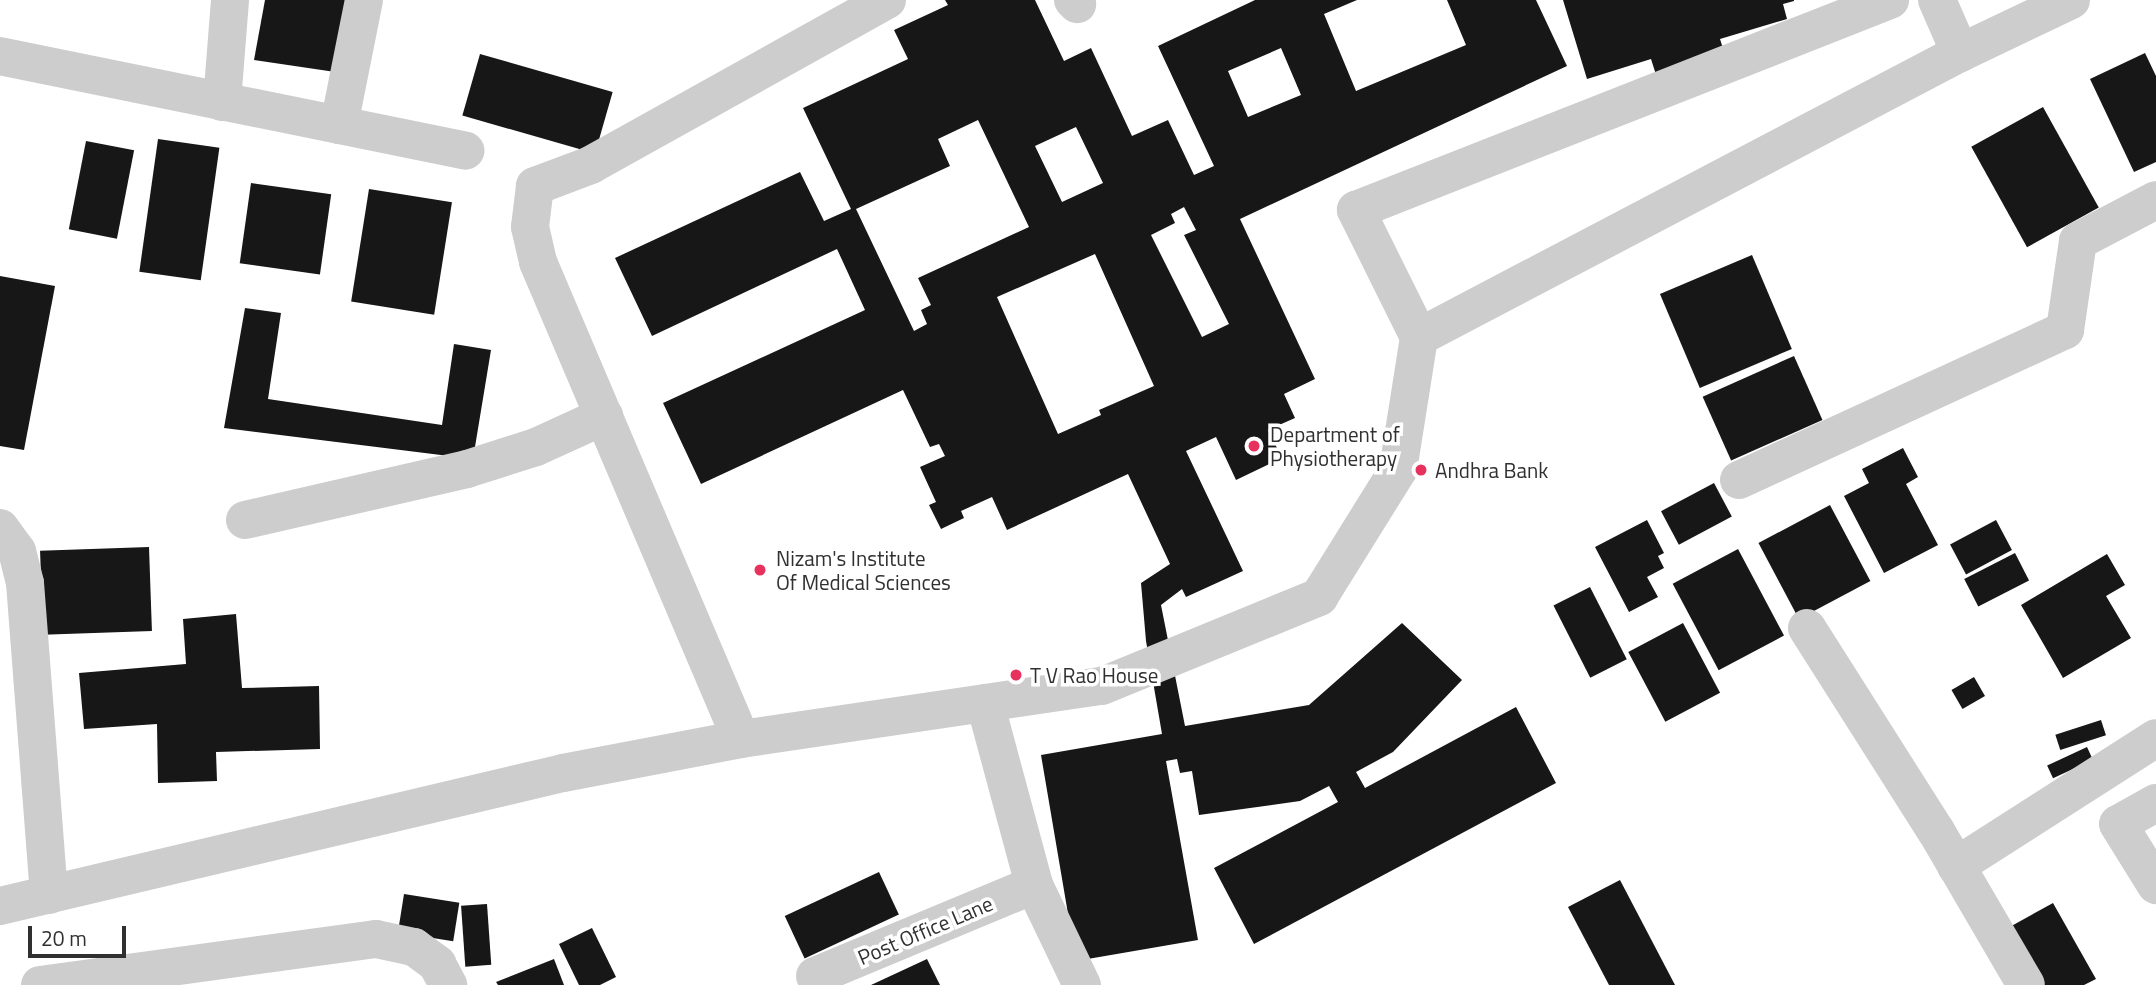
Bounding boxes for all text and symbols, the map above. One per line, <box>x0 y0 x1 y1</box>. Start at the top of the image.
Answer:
place label: Department of Physiotherapy <box>1270 421 1400 471</box>
marker: Department of Physiotherapy <box>1244 436 1264 456</box>
place label: Andhra Bank <box>1435 457 1548 483</box>
marker: Andhra Bank <box>1413 462 1429 478</box>
place label: Nizam's Institute Of Medical Sciences <box>776 545 951 595</box>
marker: Nizam's Institute Of Medical Sciences <box>750 560 770 580</box>
place label: T V Rao House <box>1030 662 1158 688</box>
marker: T V Rao House <box>1008 667 1024 683</box>
street label: Post Office Lane <box>854 890 996 970</box>
scale bar <box>32 912 130 956</box>
text: 20 m <box>41 922 87 954</box>

